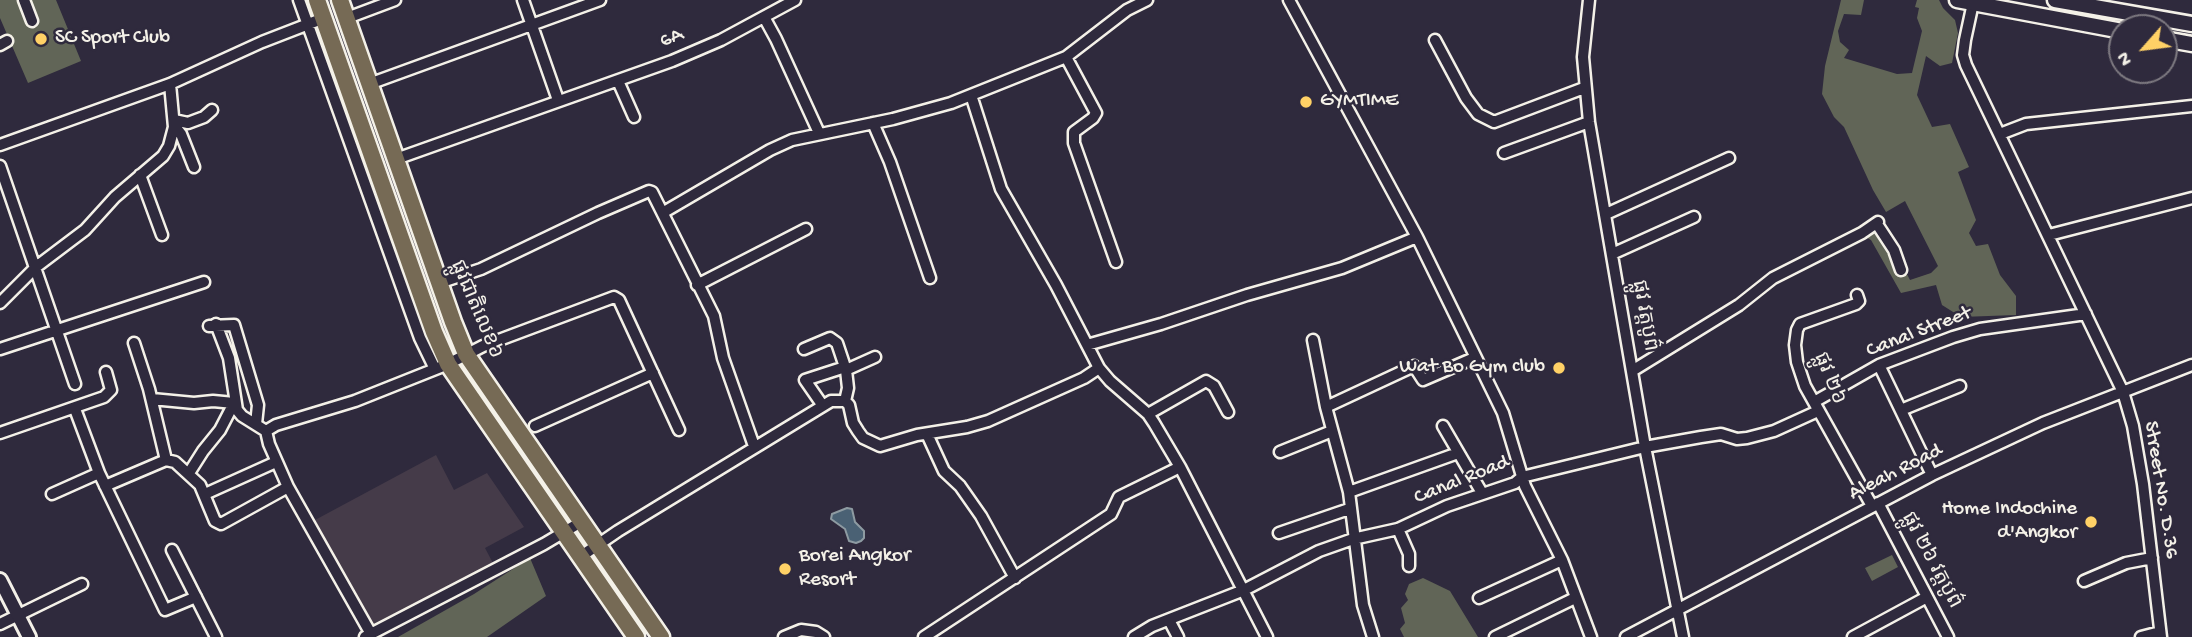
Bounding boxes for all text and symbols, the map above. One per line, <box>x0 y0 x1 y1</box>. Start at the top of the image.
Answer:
north arrow <box>2108 14 2178 84</box>
street label: 6A <box>657 23 687 55</box>
place label: SC Sport Club <box>55 26 170 52</box>
marker: SC Sport Club <box>33 31 49 47</box>
text: N <box>2113 47 2139 69</box>
place label: GYMTIME <box>1320 89 1398 115</box>
marker: GYMTIME <box>1298 94 1314 110</box>
street label: ផ្លូវជាតិលេខ៦ <box>443 257 507 363</box>
street label: ផ្លូវ វត្តបូព៌ <box>1624 278 1662 354</box>
street label: Canal Street <box>1863 301 1975 365</box>
street label: ផ្លូវ ២៦ <box>1806 349 1850 409</box>
place label: Wat Bo Gym club <box>1399 355 1545 381</box>
marker: Wat Bo Gym club <box>1551 360 1567 376</box>
street label: Street No. D.36 <box>2137 419 2183 561</box>
street label: Aleah Road <box>1845 439 1947 507</box>
street label: Canal Road <box>1411 451 1513 511</box>
place label: Home Indochine d'Angkor <box>1941 497 2077 547</box>
street label: ផ្លូវ ២៦ វត្តបូព៌ <box>1894 508 1966 614</box>
marker: Home Indochine d'Angkor <box>2083 514 2099 530</box>
place label: Borei Angkor Resort <box>799 544 910 594</box>
marker: Borei Angkor Resort <box>777 561 793 577</box>

